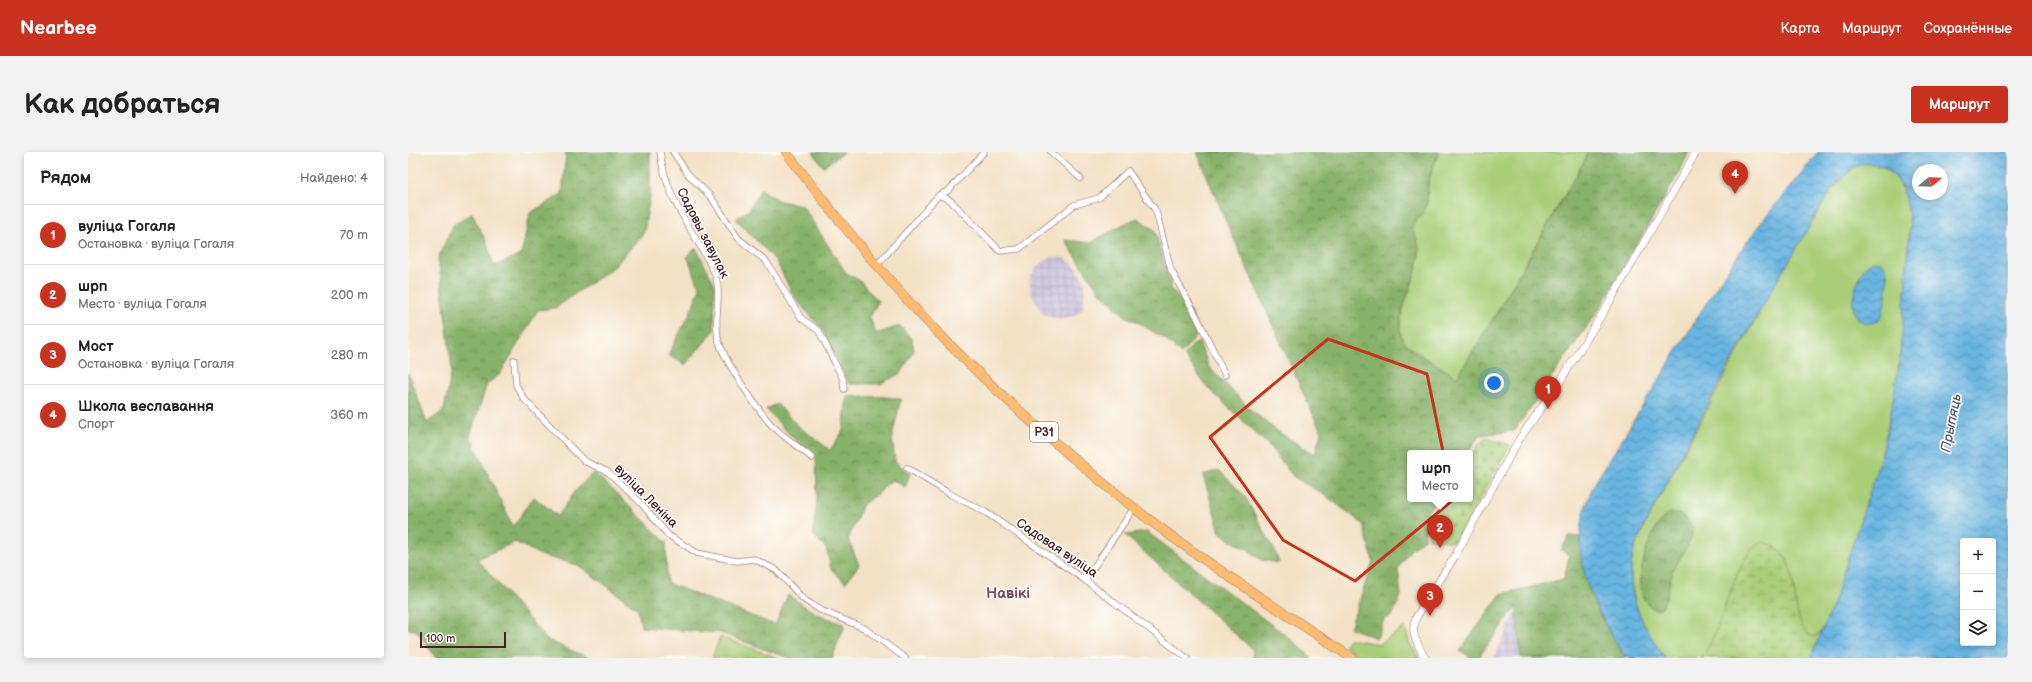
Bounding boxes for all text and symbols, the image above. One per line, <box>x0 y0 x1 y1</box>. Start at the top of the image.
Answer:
text: Nearbee <box>20 17 97 40</box>
text: Карта <box>1781 20 1820 37</box>
text: Маршрут <box>1842 20 1902 37</box>
text: Сохранённые <box>1924 20 2012 37</box>
button: Маршрут <box>1911 86 2008 123</box>
text: Как добраться <box>24 88 221 121</box>
pin: 4 <box>1722 161 1748 194</box>
north arrow <box>1912 164 1948 200</box>
text: Рядом <box>40 168 91 188</box>
text: Найдено: 4 <box>300 170 368 186</box>
street label: Садовы завулак <box>673 185 733 281</box>
text: вуліца Гогаля <box>78 217 176 236</box>
text: 1 <box>50 227 56 243</box>
text: 70 m <box>340 227 368 243</box>
text: Остановка · вуліца Гогаля <box>78 236 234 252</box>
text: шрп <box>78 277 108 296</box>
text: 2 <box>49 287 57 303</box>
text: 200 m <box>331 287 368 303</box>
text: Место · вуліца Гогаля <box>78 296 207 312</box>
text: Мост <box>78 337 114 356</box>
text: 3 <box>49 347 57 363</box>
text: 280 m <box>331 347 368 363</box>
text: Остановка · вуліца Гогаля <box>78 356 234 372</box>
your location <box>1484 373 1504 393</box>
pin: 1 <box>1535 376 1561 409</box>
water label: Прыпяць <box>1937 392 1965 454</box>
text: Школа веславання <box>78 397 214 416</box>
text: 4 <box>49 407 57 423</box>
text: 360 m <box>330 407 368 423</box>
text: Спорт <box>78 416 114 432</box>
road number: Р31 <box>1030 422 1058 442</box>
popup <box>1407 450 1473 502</box>
text: шрп <box>1421 459 1451 478</box>
street label: вуліца Леніна <box>611 461 681 531</box>
text: Место <box>1421 478 1459 494</box>
street label: Садовая вуліца <box>1013 515 1101 581</box>
pin: 2 <box>1427 515 1453 548</box>
map controls <box>1960 538 1996 646</box>
button: + <box>1960 538 1996 574</box>
button: − <box>1960 574 1996 610</box>
pin: 3 <box>1417 583 1443 616</box>
district label: Навікі <box>986 584 1030 603</box>
button: layers <box>1960 610 1996 646</box>
scale bar <box>420 630 506 649</box>
text: 100 m <box>426 632 455 645</box>

